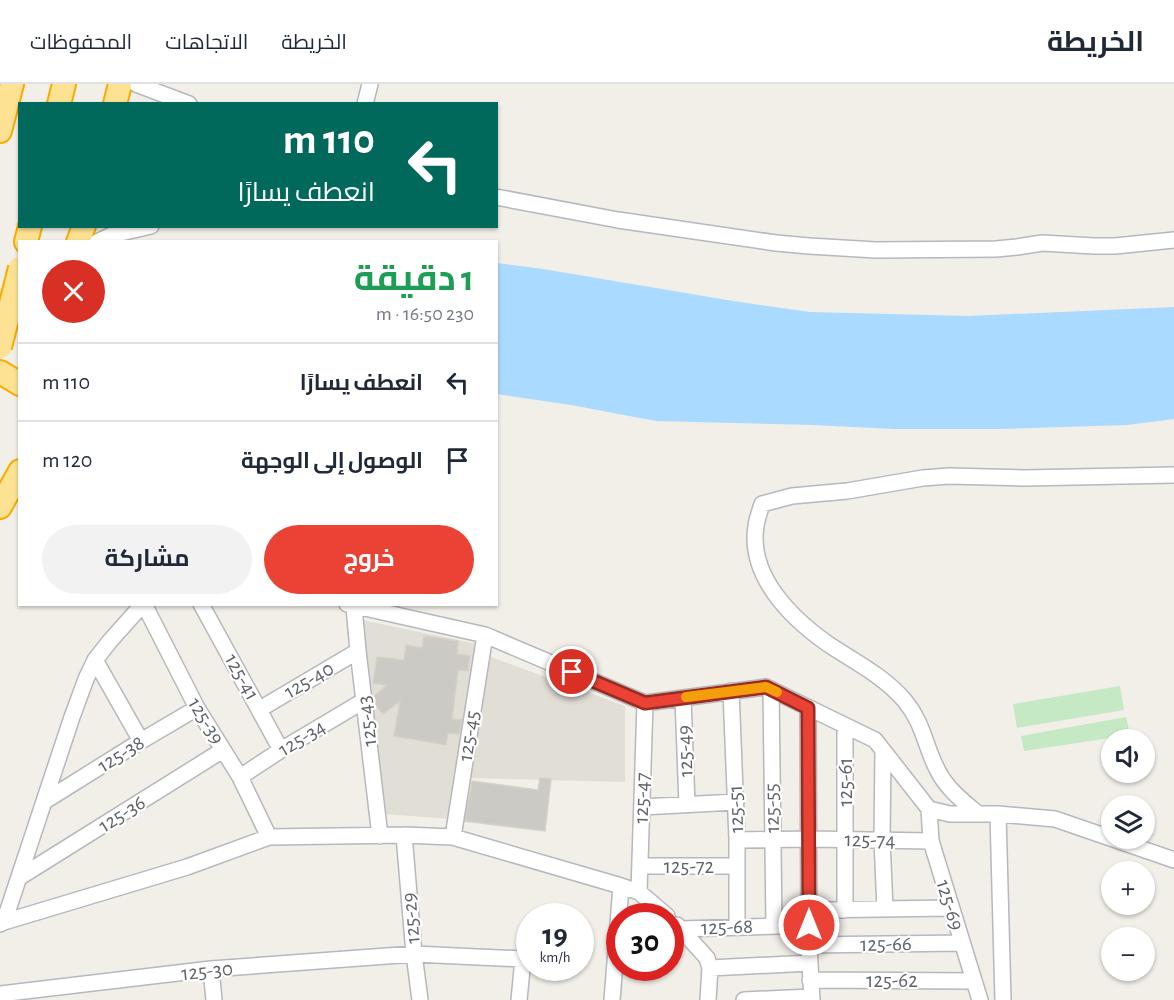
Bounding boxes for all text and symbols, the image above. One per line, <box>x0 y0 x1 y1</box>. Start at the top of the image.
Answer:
text: الخريطة <box>1047 29 1144 57</box>
text: المحفوظات <box>30 32 132 53</box>
text: الاتجاهات <box>165 32 248 53</box>
text: الخريطة <box>281 32 347 53</box>
text: 110 m <box>283 119 375 161</box>
icon: left <box>396 126 474 204</box>
text: انعطف يسارًا <box>237 179 375 206</box>
button: close <box>42 260 105 323</box>
text: 1 دقيقة <box>354 261 474 297</box>
text: 230 m · 16:50 <box>376 304 474 324</box>
icon: left <box>441 366 474 399</box>
text: 110 m <box>42 371 90 393</box>
text: انعطف يسارًا <box>300 372 423 394</box>
icon: arrive <box>441 444 474 477</box>
text: 120 m <box>42 449 92 471</box>
text: الوصول إلى الوجهة <box>241 450 423 472</box>
button: مشاركة <box>42 525 252 594</box>
button: خروج <box>264 525 474 594</box>
pin <box>546 646 597 697</box>
street label: 125-41 <box>221 650 263 704</box>
icon: arrive <box>555 655 588 688</box>
street label: 125-40 <box>281 658 337 702</box>
street label: 125-39 <box>184 694 228 748</box>
street label: 125-43 <box>353 695 381 747</box>
street label: 125-45 <box>455 709 483 763</box>
street label: 125-34 <box>275 716 329 760</box>
street label: 125-49 <box>674 725 696 777</box>
map controls <box>1101 729 1155 981</box>
button: sound <box>1101 729 1155 783</box>
street label: 125-38 <box>94 732 148 776</box>
street label: 125-61 <box>835 757 856 807</box>
street label: 125-47 <box>631 772 653 824</box>
street label: 125-55 <box>761 783 783 833</box>
street label: 125-51 <box>725 785 747 833</box>
street label: 125-36 <box>95 792 149 836</box>
button: layers <box>1101 795 1155 849</box>
street label: 125-74 <box>844 829 896 851</box>
street label: 125-72 <box>664 856 714 877</box>
button: + <box>1101 861 1155 915</box>
street label: 125-69 <box>932 877 968 933</box>
street label: 125-29 <box>398 891 424 945</box>
position arrow <box>777 893 841 957</box>
speed limit sign: 30 <box>606 903 684 981</box>
street label: 125-68 <box>701 916 753 938</box>
text: 19 <box>542 920 568 950</box>
button: − <box>1101 927 1155 981</box>
street label: 125-66 <box>860 933 912 955</box>
text: km/h <box>540 950 570 965</box>
street label: 125-30 <box>180 958 234 984</box>
street label: 125-62 <box>866 970 918 991</box>

